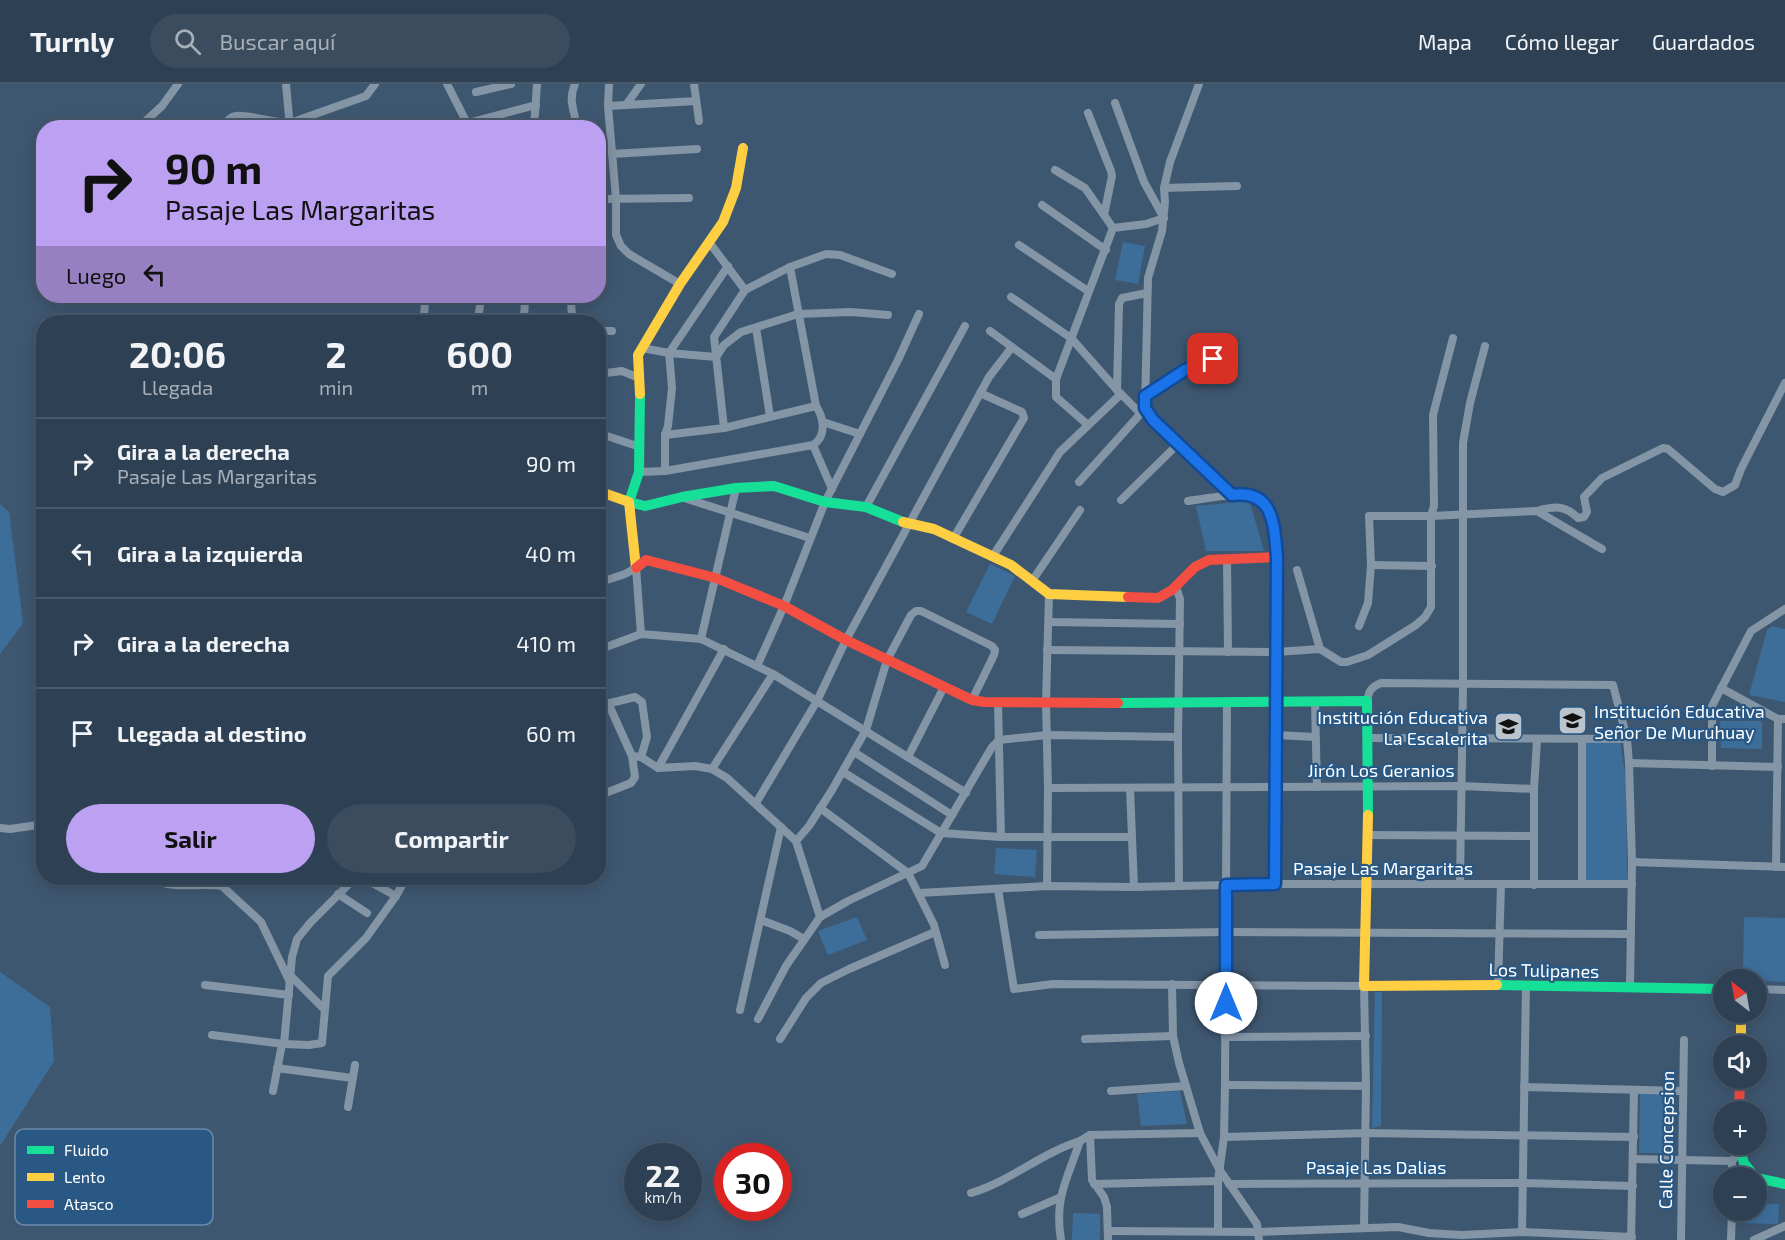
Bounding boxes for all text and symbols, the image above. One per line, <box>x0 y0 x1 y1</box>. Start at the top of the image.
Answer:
search box <box>150 14 570 68</box>
text: Turnly <box>30 24 114 58</box>
icon: search <box>171 25 204 58</box>
text: Buscar aquí <box>219 28 335 54</box>
text: Mapa <box>1418 29 1472 54</box>
text: Cómo llegar <box>1505 29 1619 54</box>
text: Guardados <box>1652 29 1755 54</box>
text: 90 m <box>165 142 262 192</box>
icon: right <box>66 144 144 222</box>
text: Pasaje Las Margaritas <box>165 193 435 225</box>
icon: left <box>138 258 171 291</box>
text: Luego <box>66 262 126 288</box>
text: 20:06 <box>129 332 226 375</box>
text: 2 <box>326 332 347 375</box>
text: 600 <box>446 332 513 375</box>
pin <box>1187 333 1238 384</box>
icon: arrive <box>1196 342 1229 375</box>
text: Llegada <box>142 375 213 399</box>
text: min <box>319 375 353 399</box>
text: m <box>471 375 488 399</box>
text: Gira a la derecha <box>117 438 290 464</box>
icon: right <box>66 447 99 480</box>
text: 90 m <box>526 450 576 476</box>
text: Pasaje Las Margaritas <box>117 464 317 488</box>
icon: left <box>66 537 99 570</box>
text: Gira a la izquierda <box>117 540 303 566</box>
text: 40 m <box>525 540 576 566</box>
icon: right <box>66 627 99 660</box>
text: Gira a la derecha <box>117 630 290 656</box>
text: 410 m <box>516 630 576 656</box>
place label: Institución Educativa Señor De Muruhuay <box>1594 700 1765 743</box>
school or university icon: Institución Educativa Señor De Muruhuay <box>1557 705 1589 737</box>
place label: Institución Educativa La Escalerita <box>1317 706 1488 749</box>
school or university icon: Institución Educativa La Escalerita <box>1493 711 1525 743</box>
icon: arrive <box>66 717 99 750</box>
text: Llegada al destino <box>117 720 307 746</box>
text: 60 m <box>526 720 576 746</box>
street label: Jirón Los Geranios <box>1307 759 1455 781</box>
button: Salir <box>66 804 315 873</box>
button: Compartir <box>327 804 576 873</box>
street label: Pasaje Las Margaritas <box>1293 857 1473 879</box>
street label: Los Tulipanes <box>1488 958 1600 982</box>
north arrow <box>1713 969 1767 1023</box>
map controls <box>1713 969 1767 1221</box>
position arrow <box>1194 971 1258 1035</box>
button: sound <box>1713 1035 1767 1089</box>
street label: Calle Concepsion <box>1654 1071 1678 1209</box>
button: + <box>1713 1101 1767 1155</box>
legend <box>15 1129 213 1225</box>
text: Fluido <box>64 1140 109 1159</box>
speed limit sign: 30 <box>714 1143 792 1221</box>
street label: Pasaje Las Dalias <box>1306 1156 1446 1178</box>
text: 22 <box>646 1157 680 1193</box>
text: Lento <box>64 1167 105 1186</box>
button: − <box>1713 1167 1767 1221</box>
text: km/h <box>644 1188 682 1206</box>
text: Atasco <box>64 1194 114 1213</box>

